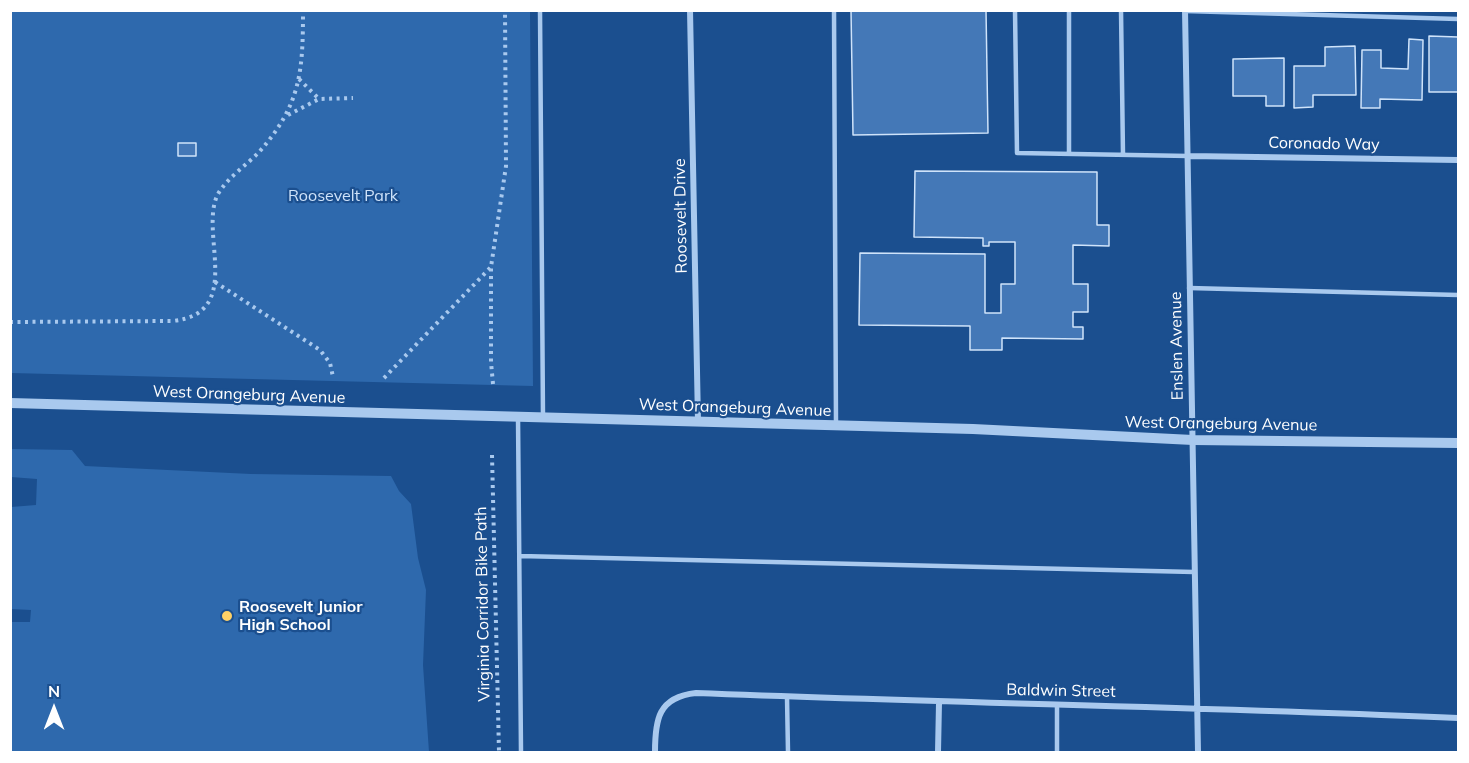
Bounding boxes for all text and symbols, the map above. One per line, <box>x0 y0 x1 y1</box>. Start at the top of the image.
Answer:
street label: Coronado Way <box>1268 133 1380 155</box>
street label: Roosevelt Drive <box>670 158 692 274</box>
park label: Roosevelt Park <box>288 186 398 206</box>
street label: Enslen Avenue <box>1166 292 1188 400</box>
street label: West Orangeburg Avenue <box>152 382 346 408</box>
street label: West Orangeburg Avenue <box>638 395 832 421</box>
street label: West Orangeburg Avenue <box>1125 413 1317 435</box>
street label: Virginia Corridor Bike Path <box>472 506 494 702</box>
place label: Roosevelt Junior High School <box>239 597 362 635</box>
marker: Roosevelt Junior High School <box>220 609 234 623</box>
north arrow <box>24 679 84 739</box>
street label: Baldwin Street <box>1006 680 1116 702</box>
text: N <box>48 681 60 701</box>

